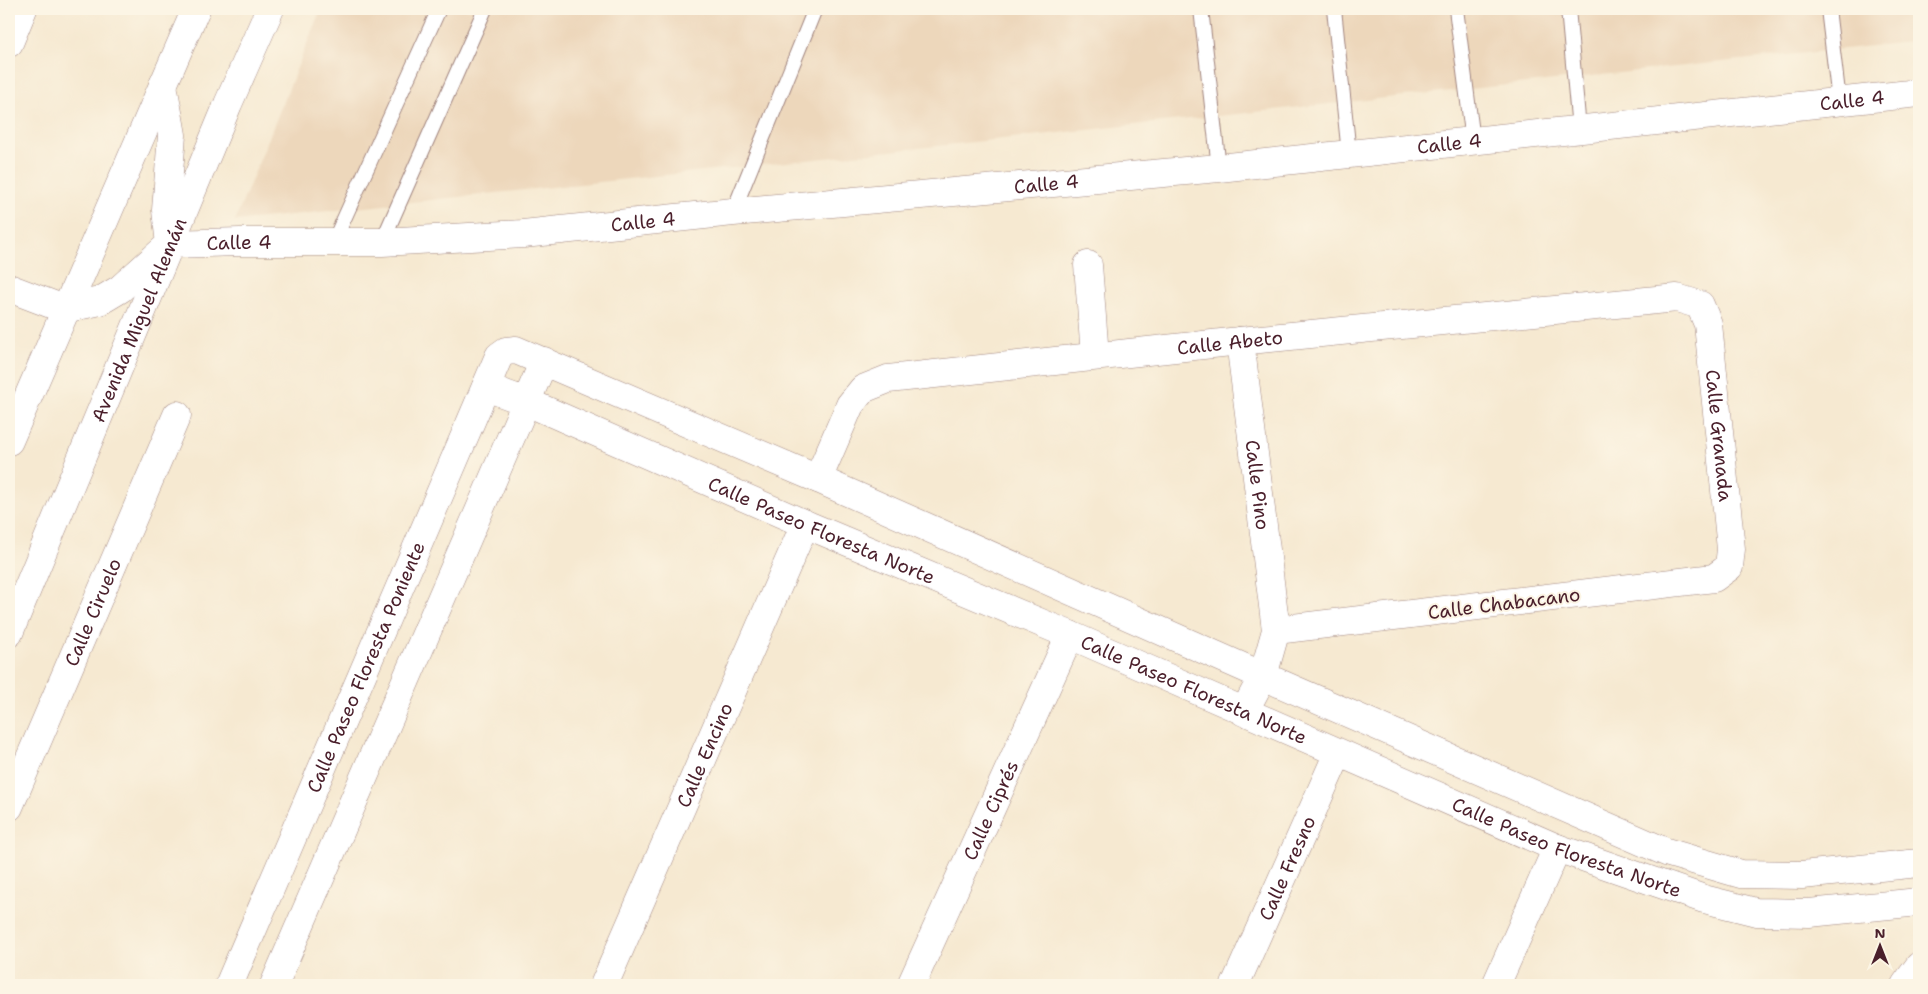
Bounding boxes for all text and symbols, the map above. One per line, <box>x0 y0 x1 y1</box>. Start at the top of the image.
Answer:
street label: Calle 4 <box>1818 85 1886 117</box>
street label: Calle 4 <box>1416 128 1483 160</box>
street label: Calle 4 <box>1013 169 1080 200</box>
street label: Calle 4 <box>610 206 677 238</box>
street label: Avenida Miguel Alemán <box>86 214 193 426</box>
street label: Calle 4 <box>206 230 271 256</box>
street label: Calle Abeto <box>1176 325 1284 361</box>
street label: Calle Granada <box>1700 368 1738 503</box>
street label: Calle Pino <box>1239 438 1275 531</box>
street label: Calle Paseo Floresta Norte <box>704 471 939 590</box>
street label: Calle Paseo Floresta Poniente <box>301 538 431 797</box>
street label: Calle Ciruelo <box>59 555 127 670</box>
street label: Calle Chabacano <box>1426 582 1582 625</box>
street label: Calle Paseo Floresta Norte <box>1077 629 1311 750</box>
street label: Calle Encino <box>671 699 739 811</box>
street label: Calle Ciprés <box>957 757 1024 864</box>
street label: Calle Paseo Floresta Norte <box>1448 792 1685 903</box>
street label: Calle Fresno <box>1253 812 1322 924</box>
north arrow <box>1856 922 1906 972</box>
text: N <box>1874 924 1886 942</box>

